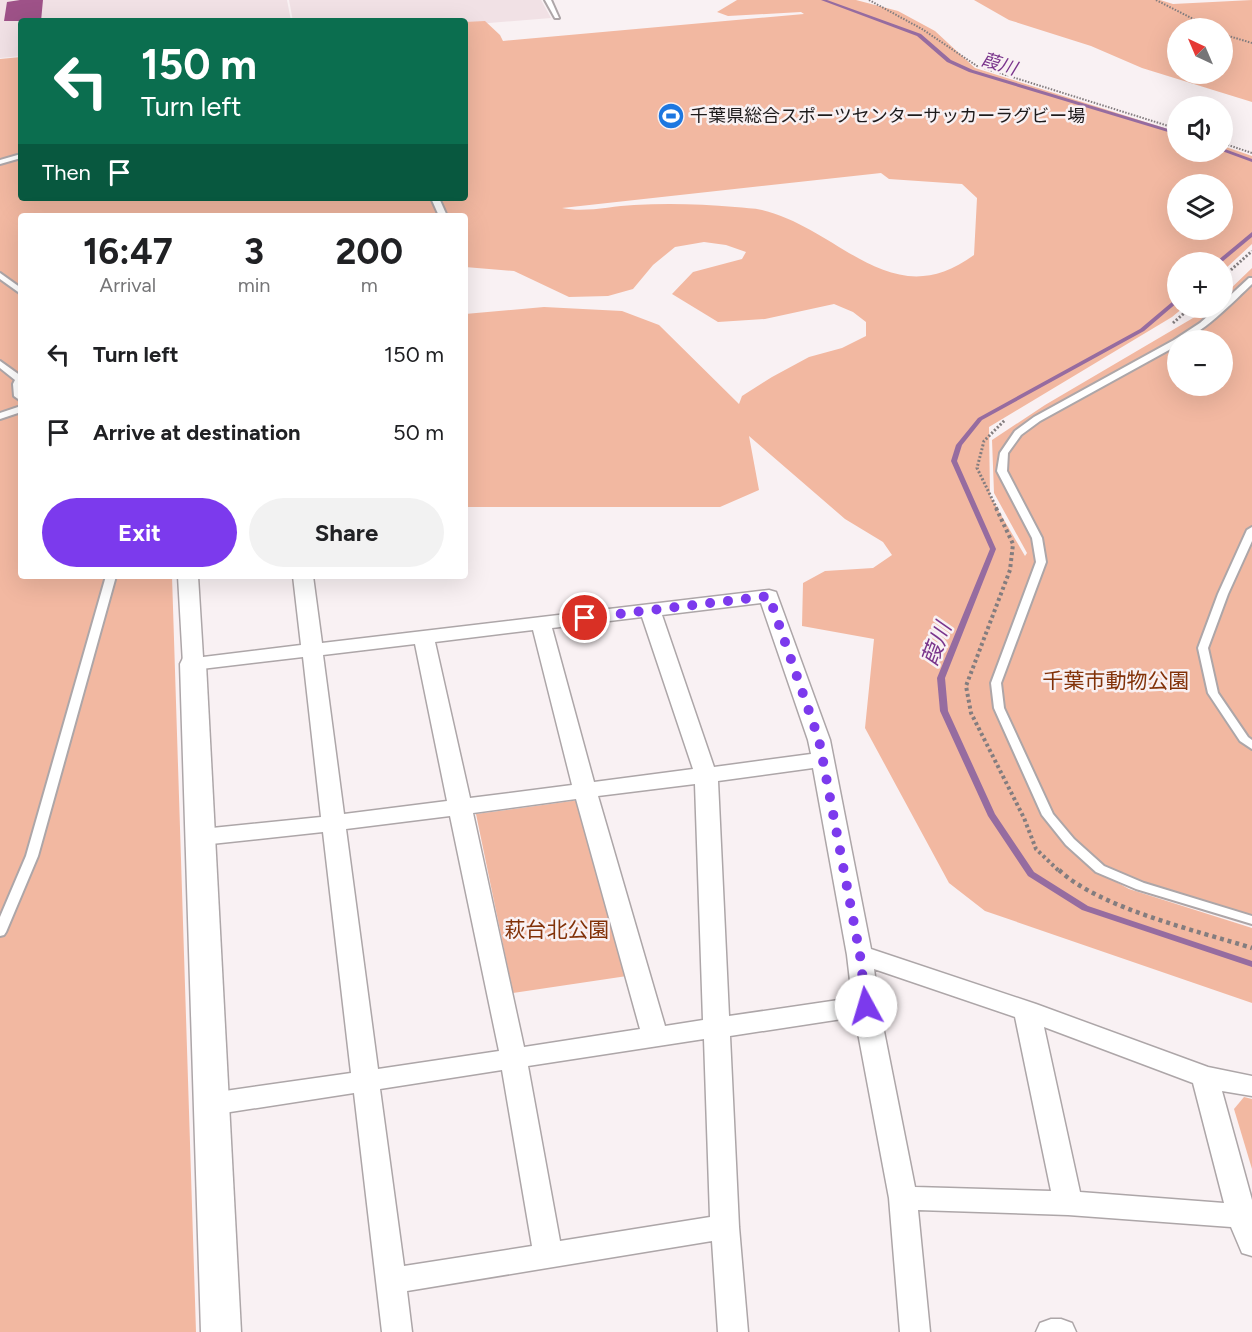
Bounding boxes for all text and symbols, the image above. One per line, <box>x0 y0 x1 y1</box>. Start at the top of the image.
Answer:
north arrow <box>1167 18 1233 84</box>
map controls <box>1167 18 1233 396</box>
text: 150 m <box>141 39 257 90</box>
icon: left <box>42 42 120 120</box>
water label: 葭川 <box>979 48 1021 80</box>
text: Turn left <box>141 90 241 123</box>
button: sound <box>1167 96 1233 162</box>
sports icon: 千葉県総合スポーツセンターサッカーラグビー場 <box>656 101 686 131</box>
place label: 千葉県総合スポーツセンターサッカーラグビー場 <box>690 105 1085 127</box>
icon: arrive <box>103 156 136 189</box>
text: Then <box>42 159 91 186</box>
button: layers <box>1167 174 1233 240</box>
text: 16:47 <box>83 230 173 273</box>
text: 3 <box>244 230 264 273</box>
text: 200 <box>336 230 403 273</box>
button: + <box>1167 252 1233 318</box>
text: Arrival <box>100 273 156 297</box>
text: min <box>238 273 271 297</box>
text: m <box>361 273 378 297</box>
button: − <box>1167 330 1233 396</box>
icon: left <box>42 338 75 371</box>
text: Turn left <box>93 341 179 368</box>
text: 150 m <box>384 341 444 368</box>
icon: arrive <box>42 416 75 449</box>
text: Arrive at destination <box>93 419 301 446</box>
text: 50 m <box>393 419 444 446</box>
button: Exit <box>42 498 237 567</box>
button: Share <box>249 498 444 567</box>
pin <box>559 592 610 643</box>
icon: arrive <box>568 601 601 634</box>
water label: 葭川 <box>916 617 958 670</box>
park label: 千葉市動物公園 <box>1043 668 1190 693</box>
park label: 萩台北公園 <box>505 917 610 942</box>
position arrow <box>834 974 898 1038</box>

